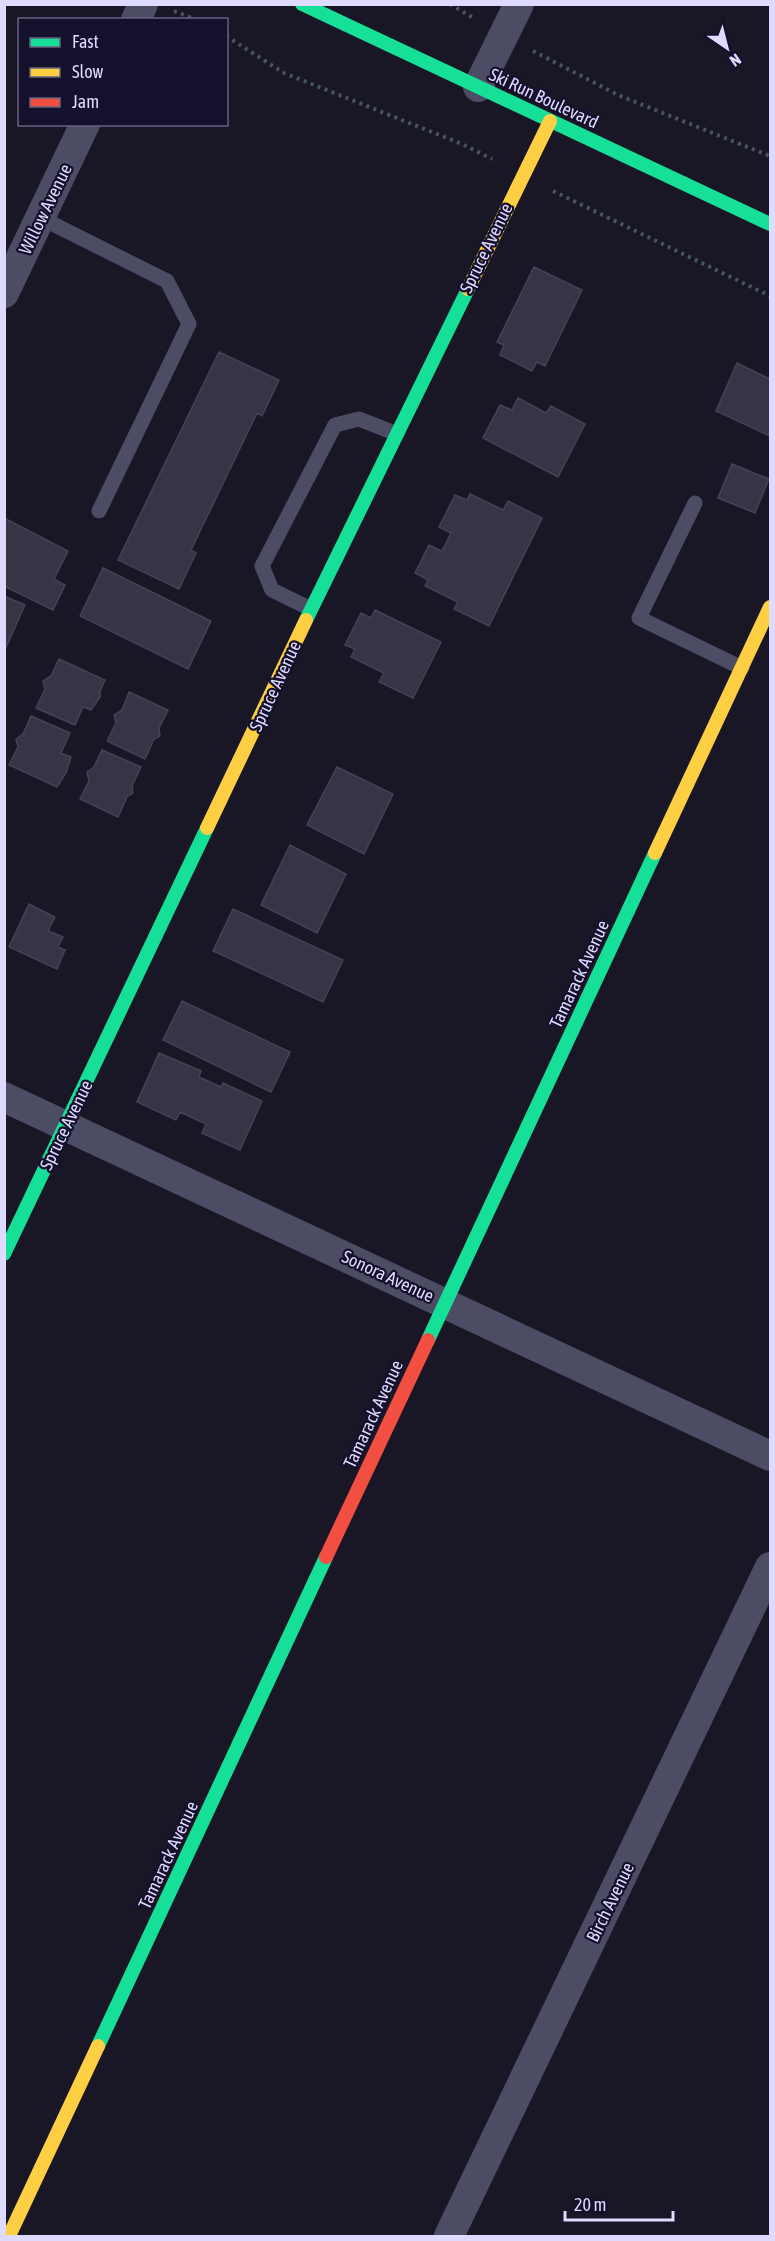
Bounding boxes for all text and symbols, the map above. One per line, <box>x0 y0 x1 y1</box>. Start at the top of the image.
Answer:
legend <box>18 18 228 126</box>
north arrow <box>697 18 757 78</box>
text: Fast <box>72 31 99 52</box>
text: N <box>727 50 745 70</box>
text: Slow <box>72 61 103 82</box>
street label: Ski Run Boulevard <box>486 64 602 132</box>
text: Jam <box>72 91 99 112</box>
street label: Willow Avenue <box>14 160 76 258</box>
street label: Spruce Avenue <box>455 200 517 296</box>
street label: Spruce Avenue <box>245 638 305 734</box>
street label: Tamarack Avenue <box>545 917 613 1031</box>
street label: Spruce Avenue <box>35 1077 97 1173</box>
street label: Sonora Avenue <box>339 1246 437 1306</box>
street label: Tamarack Avenue <box>339 1357 407 1471</box>
street label: Tamarack Avenue <box>134 1798 202 1912</box>
street label: Birch Avenue <box>582 1859 638 1945</box>
scale bar <box>565 2184 673 2222</box>
text: 20 m <box>574 2194 606 2215</box>

